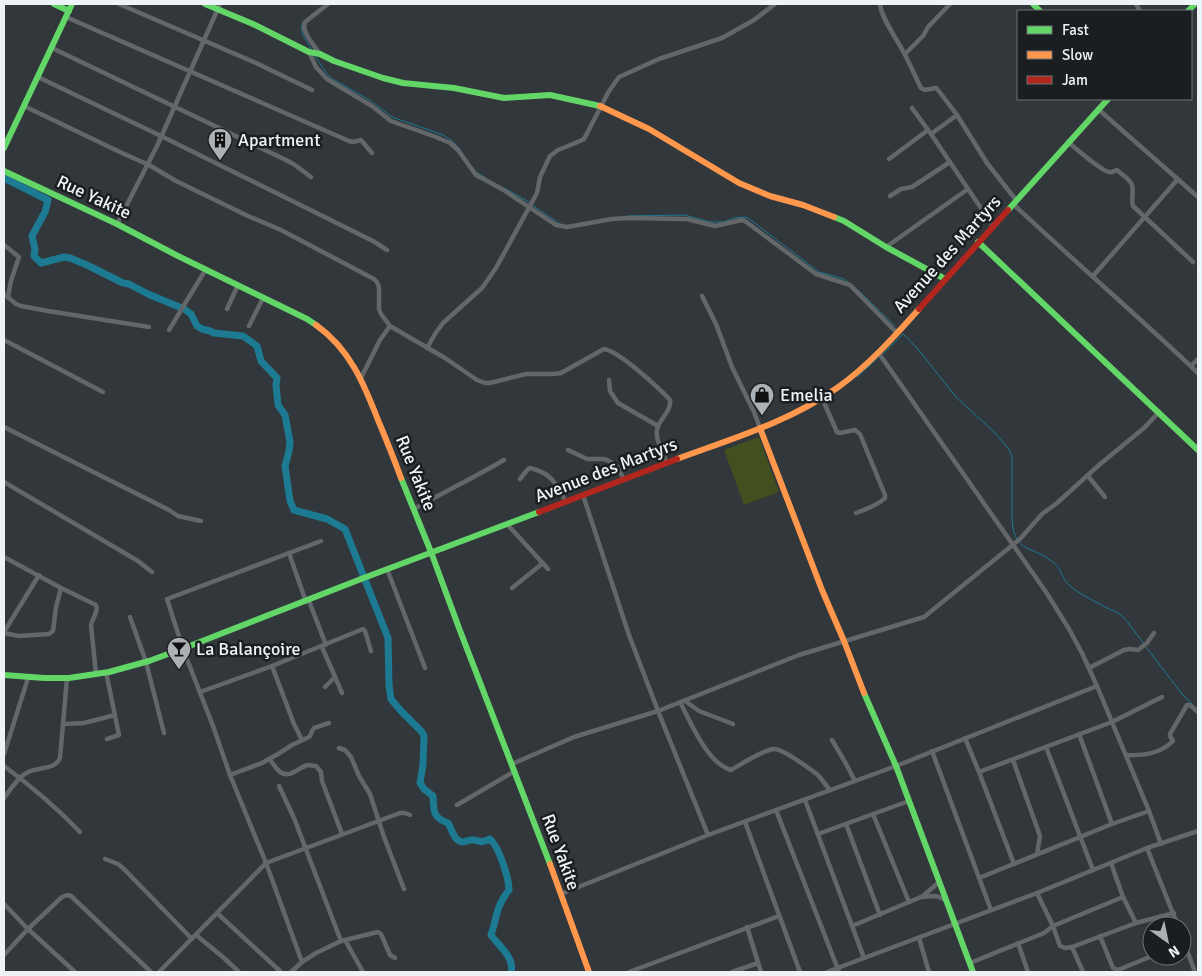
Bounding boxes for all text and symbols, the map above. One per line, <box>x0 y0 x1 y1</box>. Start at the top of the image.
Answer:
legend <box>1017 10 1192 100</box>
text: Fast <box>1062 21 1089 39</box>
text: Slow <box>1062 46 1093 64</box>
text: Jam <box>1062 71 1088 89</box>
building icon: Apartment <box>207 127 233 161</box>
place label: Apartment <box>238 129 320 151</box>
street label: Rue Yakite <box>53 170 135 224</box>
street label: Avenue des Martyrs <box>888 191 1006 317</box>
shop icon: Emelia <box>749 382 775 416</box>
place label: Emelia <box>780 384 833 406</box>
street label: Rue Yakite <box>391 432 441 514</box>
street label: Avenue des Martyrs <box>532 433 680 507</box>
bar icon: La Balançoire <box>166 636 192 670</box>
place label: La Balançoire <box>196 638 301 660</box>
street label: Rue Yakite <box>537 811 585 893</box>
north arrow <box>1142 916 1192 966</box>
text: N <box>1165 942 1183 961</box>

